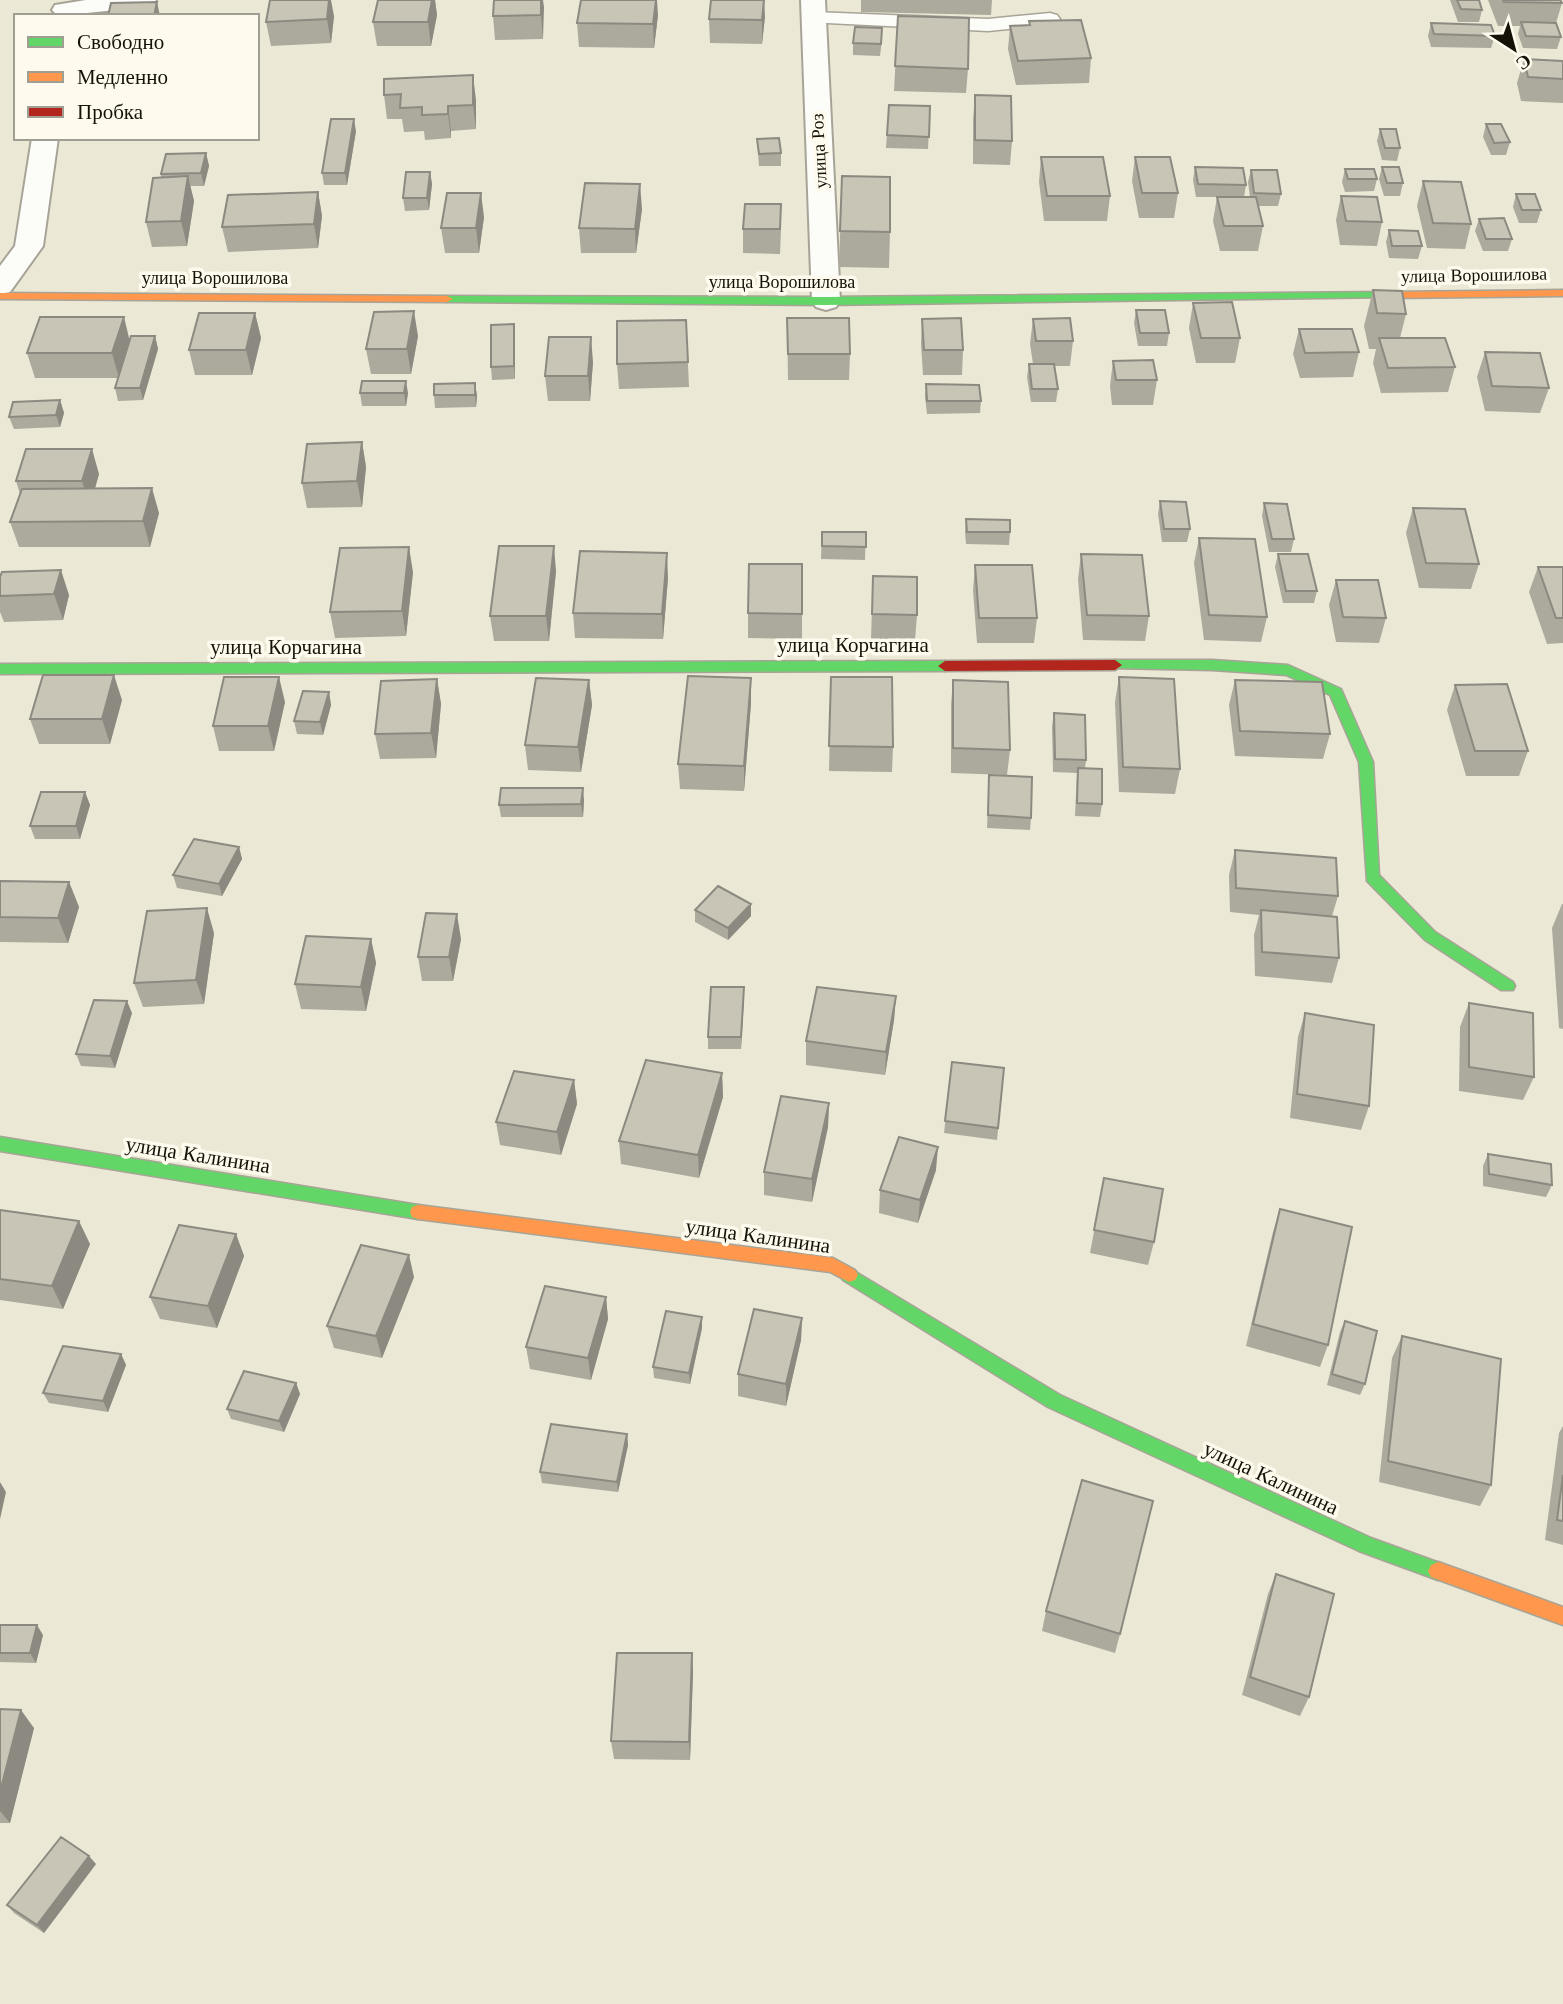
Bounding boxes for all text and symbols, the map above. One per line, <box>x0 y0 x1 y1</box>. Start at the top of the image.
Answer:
legend <box>14 14 259 140</box>
north arrow <box>1479 14 1549 84</box>
text: Свободно <box>77 29 164 55</box>
text: С <box>1511 49 1536 76</box>
text: Медленно <box>77 64 168 90</box>
text: Пробка <box>77 99 144 125</box>
street label: улица Роз <box>806 113 832 189</box>
street label: улица Ворошилова <box>1401 263 1547 287</box>
street label: улица Ворошилова <box>142 267 288 289</box>
street label: улица Ворошилова <box>709 271 855 293</box>
street label: улица Корчагина <box>777 632 929 658</box>
street label: улица Корчагина <box>210 634 362 660</box>
street label: улица Калинина <box>124 1131 273 1179</box>
street label: улица Калинина <box>684 1213 833 1259</box>
street label: улица Калинина <box>1199 1435 1343 1521</box>

